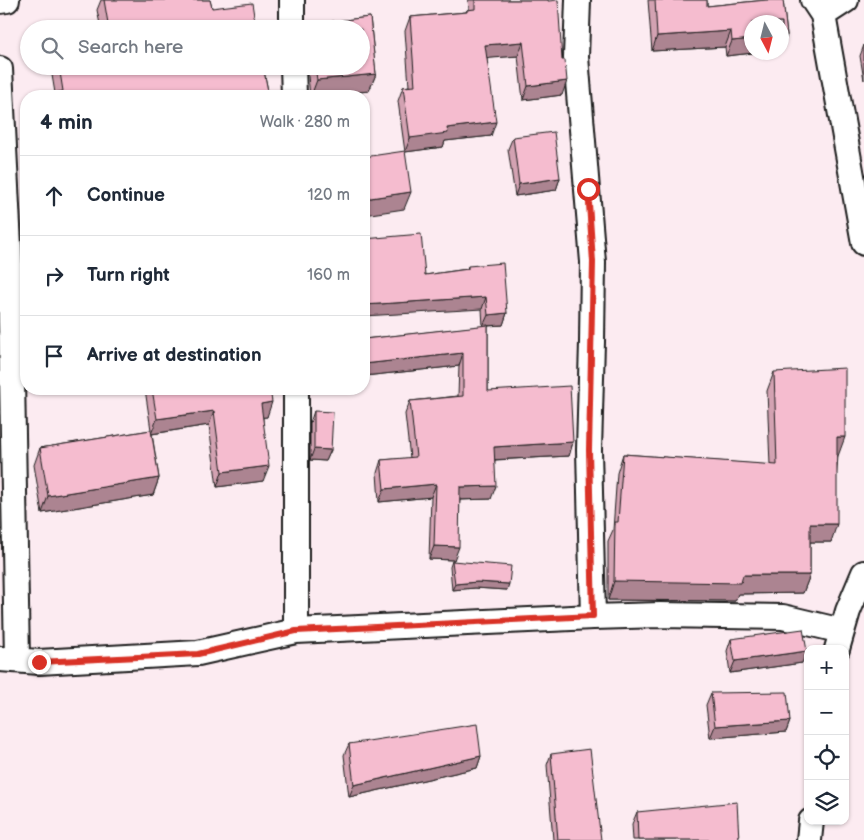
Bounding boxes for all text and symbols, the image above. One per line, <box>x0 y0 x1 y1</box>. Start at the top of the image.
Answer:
north arrow <box>744 15 789 60</box>
search box <box>20 20 370 75</box>
icon: search <box>38 34 66 62</box>
text: Search here <box>78 36 183 59</box>
text: 4 min <box>40 110 93 135</box>
text: Walk · 280 m <box>260 113 350 132</box>
route start <box>577 178 600 201</box>
icon: ahead <box>40 182 68 210</box>
text: Continue <box>87 184 165 207</box>
text: 120 m <box>307 186 350 205</box>
icon: right <box>40 262 68 290</box>
text: Turn right <box>87 264 170 287</box>
text: 160 m <box>307 266 350 285</box>
icon: arrive <box>40 342 68 370</box>
text: Arrive at destination <box>87 344 262 367</box>
map controls <box>804 645 849 825</box>
button: + <box>804 645 849 690</box>
route end <box>28 651 51 674</box>
button: − <box>804 690 849 735</box>
button: locate <box>804 735 849 780</box>
button: layers <box>804 780 849 825</box>

